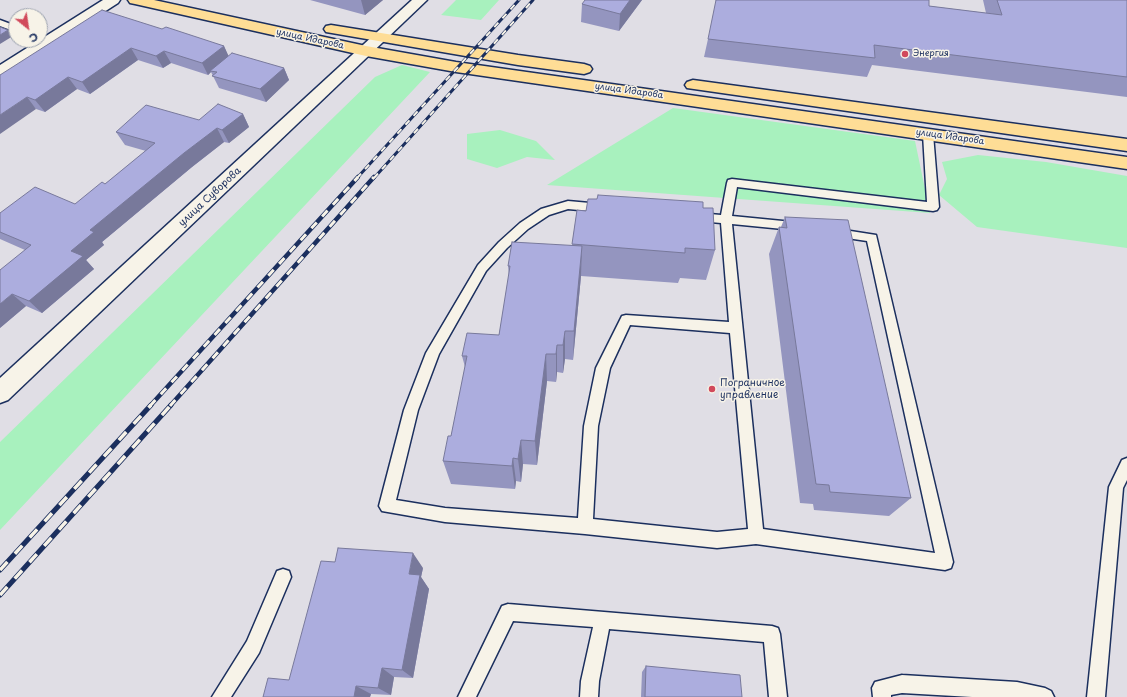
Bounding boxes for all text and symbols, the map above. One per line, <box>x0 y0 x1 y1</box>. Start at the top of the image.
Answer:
north arrow <box>8 8 48 48</box>
street label: улица Идарова <box>275 27 345 51</box>
text: С <box>26 29 42 47</box>
marker: Энергия <box>900 49 910 59</box>
place label: Энергия <box>913 49 949 59</box>
street label: улица Идарова <box>594 81 664 101</box>
street label: улица Идарова <box>915 127 985 147</box>
street label: улица Суворова <box>176 165 244 229</box>
place label: Пограничное управление <box>720 377 785 400</box>
marker: Пограничное управление <box>707 384 717 394</box>

